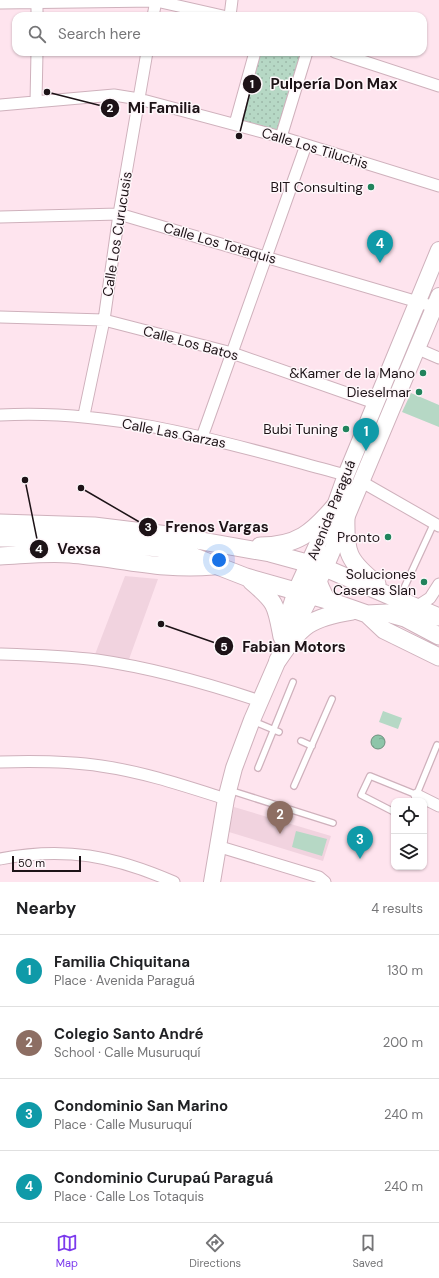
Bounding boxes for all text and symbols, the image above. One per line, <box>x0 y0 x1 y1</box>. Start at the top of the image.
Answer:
search box <box>12 12 427 56</box>
icon: search <box>26 23 48 45</box>
text: Search here <box>58 24 141 44</box>
callout: Pulpería Don Max <box>242 71 405 98</box>
text: Pulpería Don Max <box>271 74 398 94</box>
text: 1 <box>250 76 254 92</box>
callout: Mi Familia <box>100 94 208 121</box>
text: Mi Familia <box>128 98 200 118</box>
text: 2 <box>107 100 114 116</box>
street label: Calle Los Tiluchis <box>260 123 370 173</box>
street label: Calle Los Curucusis <box>98 170 136 298</box>
place label: BIT Consulting <box>270 178 363 196</box>
marker: BIT Consulting <box>366 182 376 192</box>
street label: Calle Los Totaquis <box>161 218 279 268</box>
pin: 4 <box>367 230 393 263</box>
street label: Calle Los Batos <box>141 322 241 364</box>
place label: &Kamer de la Mano <box>289 364 415 382</box>
marker: &Kamer de la Mano <box>418 368 428 378</box>
place label: Dieselmar <box>347 383 411 401</box>
marker: Dieselmar <box>414 387 424 397</box>
street label: Calle Las Garzas <box>120 414 228 452</box>
pin: 1 <box>353 418 379 451</box>
place label: Bubi Tuning <box>263 420 338 438</box>
marker: Bubi Tuning <box>341 424 351 434</box>
street label: Avenida Paraguá <box>303 457 359 563</box>
callout: Frenos Vargas <box>138 514 277 541</box>
text: Frenos Vargas <box>165 517 269 537</box>
text: 3 <box>144 519 152 535</box>
place label: Pronto <box>337 528 380 546</box>
marker: Pronto <box>383 532 393 542</box>
callout: Vexsa <box>29 535 109 562</box>
text: Vexsa <box>57 539 101 559</box>
text: 4 <box>35 541 43 557</box>
your location <box>209 550 229 570</box>
place label: Soluciones Caseras Slan <box>333 565 416 599</box>
marker: Soluciones Caseras Slan <box>419 577 429 587</box>
callout: Fabian Motors <box>214 633 354 660</box>
text: Fabian Motors <box>242 637 346 657</box>
text: 5 <box>220 639 228 655</box>
map controls <box>391 798 427 870</box>
button: locate <box>391 798 427 834</box>
pin: 2 <box>267 801 293 834</box>
pin: 3 <box>347 826 373 859</box>
button: layers <box>391 834 427 870</box>
scale bar <box>12 854 81 873</box>
text: 50 m <box>18 856 45 870</box>
text: Nearby <box>16 897 76 919</box>
text: 4 results <box>371 900 423 917</box>
text: Familia Chiquitana <box>54 952 190 972</box>
text: 1 <box>27 962 31 979</box>
text: 130 m <box>387 962 423 979</box>
text: Place · Avenida Paraguá <box>54 972 195 989</box>
text: Colegio Santo André <box>54 1024 204 1044</box>
text: 2 <box>25 1034 33 1051</box>
text: 200 m <box>383 1034 423 1051</box>
text: School · Calle Musuruquí <box>54 1044 200 1061</box>
text: Condominio San Marino <box>54 1096 228 1116</box>
text: 3 <box>25 1106 33 1123</box>
text: 240 m <box>384 1106 423 1123</box>
text: Place · Calle Musuruquí <box>54 1116 192 1133</box>
text: Condominio Curupaú Paraguá <box>54 1168 273 1188</box>
text: 4 <box>25 1178 33 1195</box>
text: 240 m <box>384 1178 423 1195</box>
text: Place · Calle Los Totaquis <box>54 1188 204 1205</box>
tab: Map <box>56 1232 78 1270</box>
tab: Directions <box>189 1232 241 1270</box>
tab: Saved <box>352 1232 383 1270</box>

